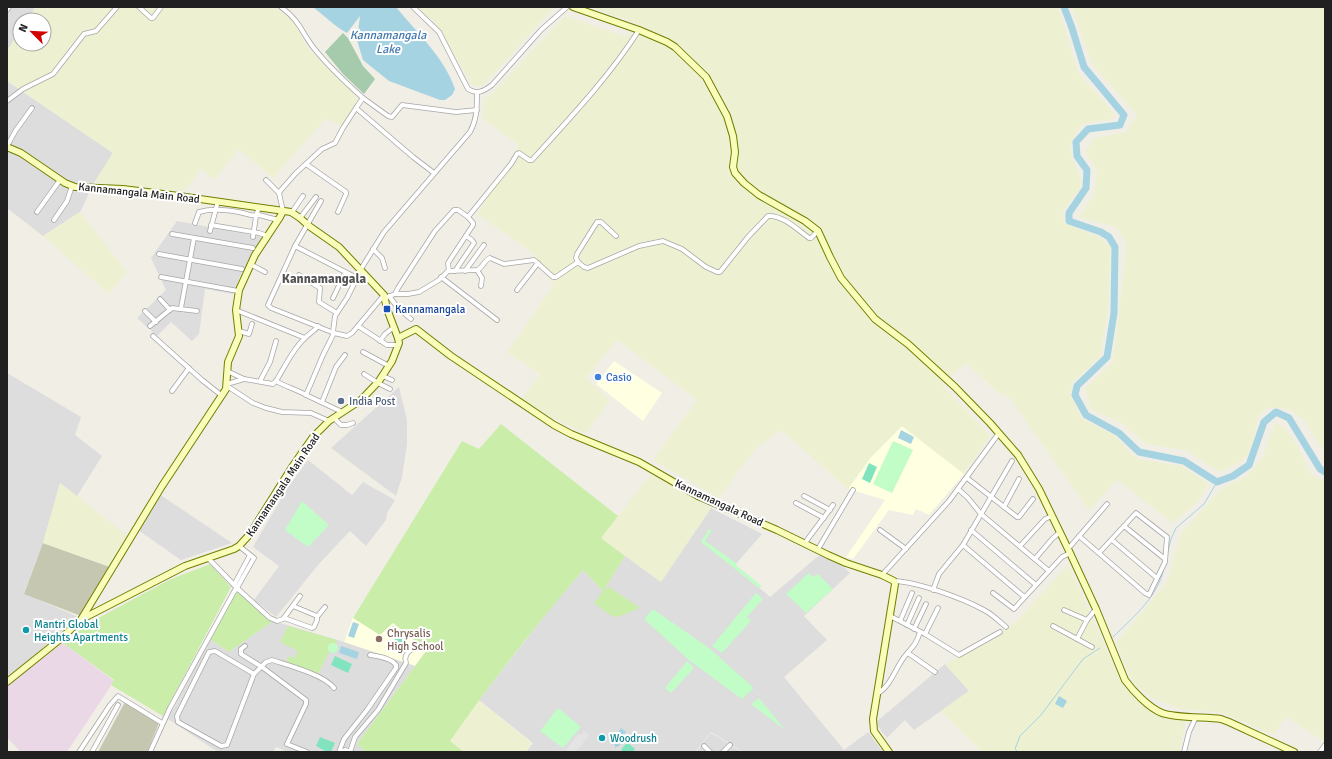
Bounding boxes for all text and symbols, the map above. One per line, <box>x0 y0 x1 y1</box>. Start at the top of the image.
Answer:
north arrow <box>12 12 52 52</box>
text: N <box>16 22 31 34</box>
water label: Kannamangala Lake <box>350 28 427 57</box>
street label: Kannamangala Main Road <box>78 180 201 206</box>
district label: Kannamangala <box>282 271 366 287</box>
place label: Kannamangala <box>395 303 466 316</box>
marker: Kannamangala <box>382 304 392 314</box>
place label: Casio <box>606 371 632 384</box>
marker: Casio <box>593 372 603 382</box>
place label: India Post <box>349 395 395 408</box>
marker: India Post <box>336 396 346 406</box>
street label: Kannamangala Main Road <box>243 431 323 539</box>
street label: Kannamangala Road <box>673 477 766 529</box>
place label: Mantri Global Heights Apartments <box>34 618 128 644</box>
marker: Mantri Global Heights Apartments <box>21 625 31 635</box>
place label: Chrysalis High School <box>387 627 444 653</box>
marker: Chrysalis High School <box>374 634 384 644</box>
place label: Woodrush <box>610 732 657 745</box>
marker: Woodrush <box>597 733 607 743</box>

